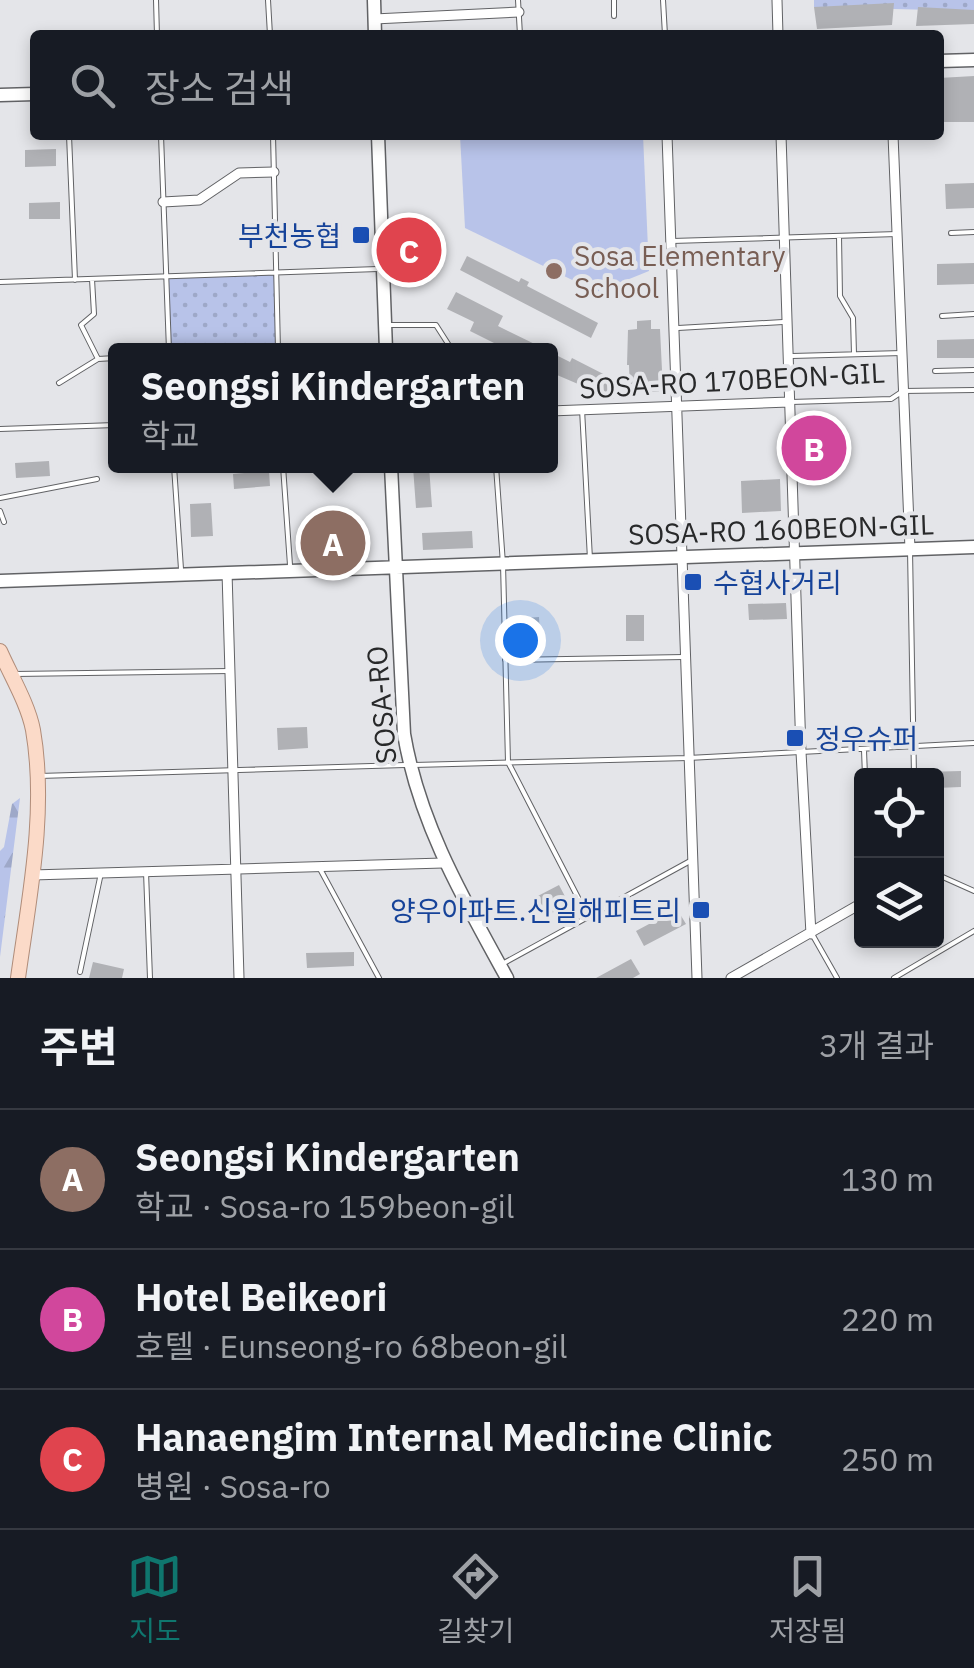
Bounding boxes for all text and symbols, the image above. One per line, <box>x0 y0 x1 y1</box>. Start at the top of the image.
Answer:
search box <box>30 30 944 140</box>
icon: search <box>65 58 120 113</box>
text: 장소 검색 <box>145 63 294 112</box>
pin: C <box>376 212 442 288</box>
place label: 부천농협 <box>238 217 341 254</box>
marker: 부천농협 <box>350 224 372 246</box>
place label: Sosa Elementary School <box>574 237 786 306</box>
marker: Sosa Elementary School <box>543 260 565 282</box>
popup <box>108 343 558 473</box>
street label: SOSA-RO 170BEON-GIL <box>578 354 886 406</box>
text: Seongsi Kindergarten <box>141 361 525 410</box>
pin: B <box>782 410 846 486</box>
text: 학교 <box>141 414 199 456</box>
street label: SOSA-RO 160BEON-GIL <box>627 505 935 553</box>
pin: A <box>300 506 366 580</box>
place label: 수협사거리 <box>713 564 842 601</box>
marker: 수협사거리 <box>682 571 704 593</box>
your location <box>495 615 546 666</box>
street label: SOSA-RO <box>357 644 405 766</box>
place label: 정우슈퍼 <box>815 720 918 757</box>
marker: 정우슈퍼 <box>784 727 806 749</box>
map controls <box>854 768 944 948</box>
button: locate <box>854 768 944 858</box>
button: layers <box>854 858 944 948</box>
place label: 양우아파트.신일해피트리 <box>390 892 681 929</box>
marker: 양우아파트.신일해피트리 <box>690 899 712 921</box>
text: 주변 <box>40 1019 117 1074</box>
text: 3개 결과 <box>819 1024 934 1066</box>
text: Seongsi Kindergarten <box>135 1132 520 1181</box>
text: A <box>62 1158 83 1200</box>
text: 130 m <box>841 1158 934 1200</box>
text: 학교 · Sosa-ro 159beon-gil <box>135 1185 514 1227</box>
text: Hotel Beikeori <box>135 1272 387 1321</box>
text: B <box>62 1298 83 1340</box>
text: 220 m <box>841 1298 934 1340</box>
text: 호텔 · Eunseong-ro 68beon-gil <box>135 1325 567 1367</box>
text: Hanaengim Internal Medicine Clinic <box>135 1412 772 1461</box>
text: C <box>62 1438 83 1480</box>
text: 250 m <box>841 1438 934 1480</box>
text: 병원 · Sosa-ro <box>135 1465 331 1507</box>
tab: 지도 <box>127 1549 182 1649</box>
tab: 길찾기 <box>437 1549 515 1649</box>
tab: 저장됨 <box>769 1549 847 1649</box>

